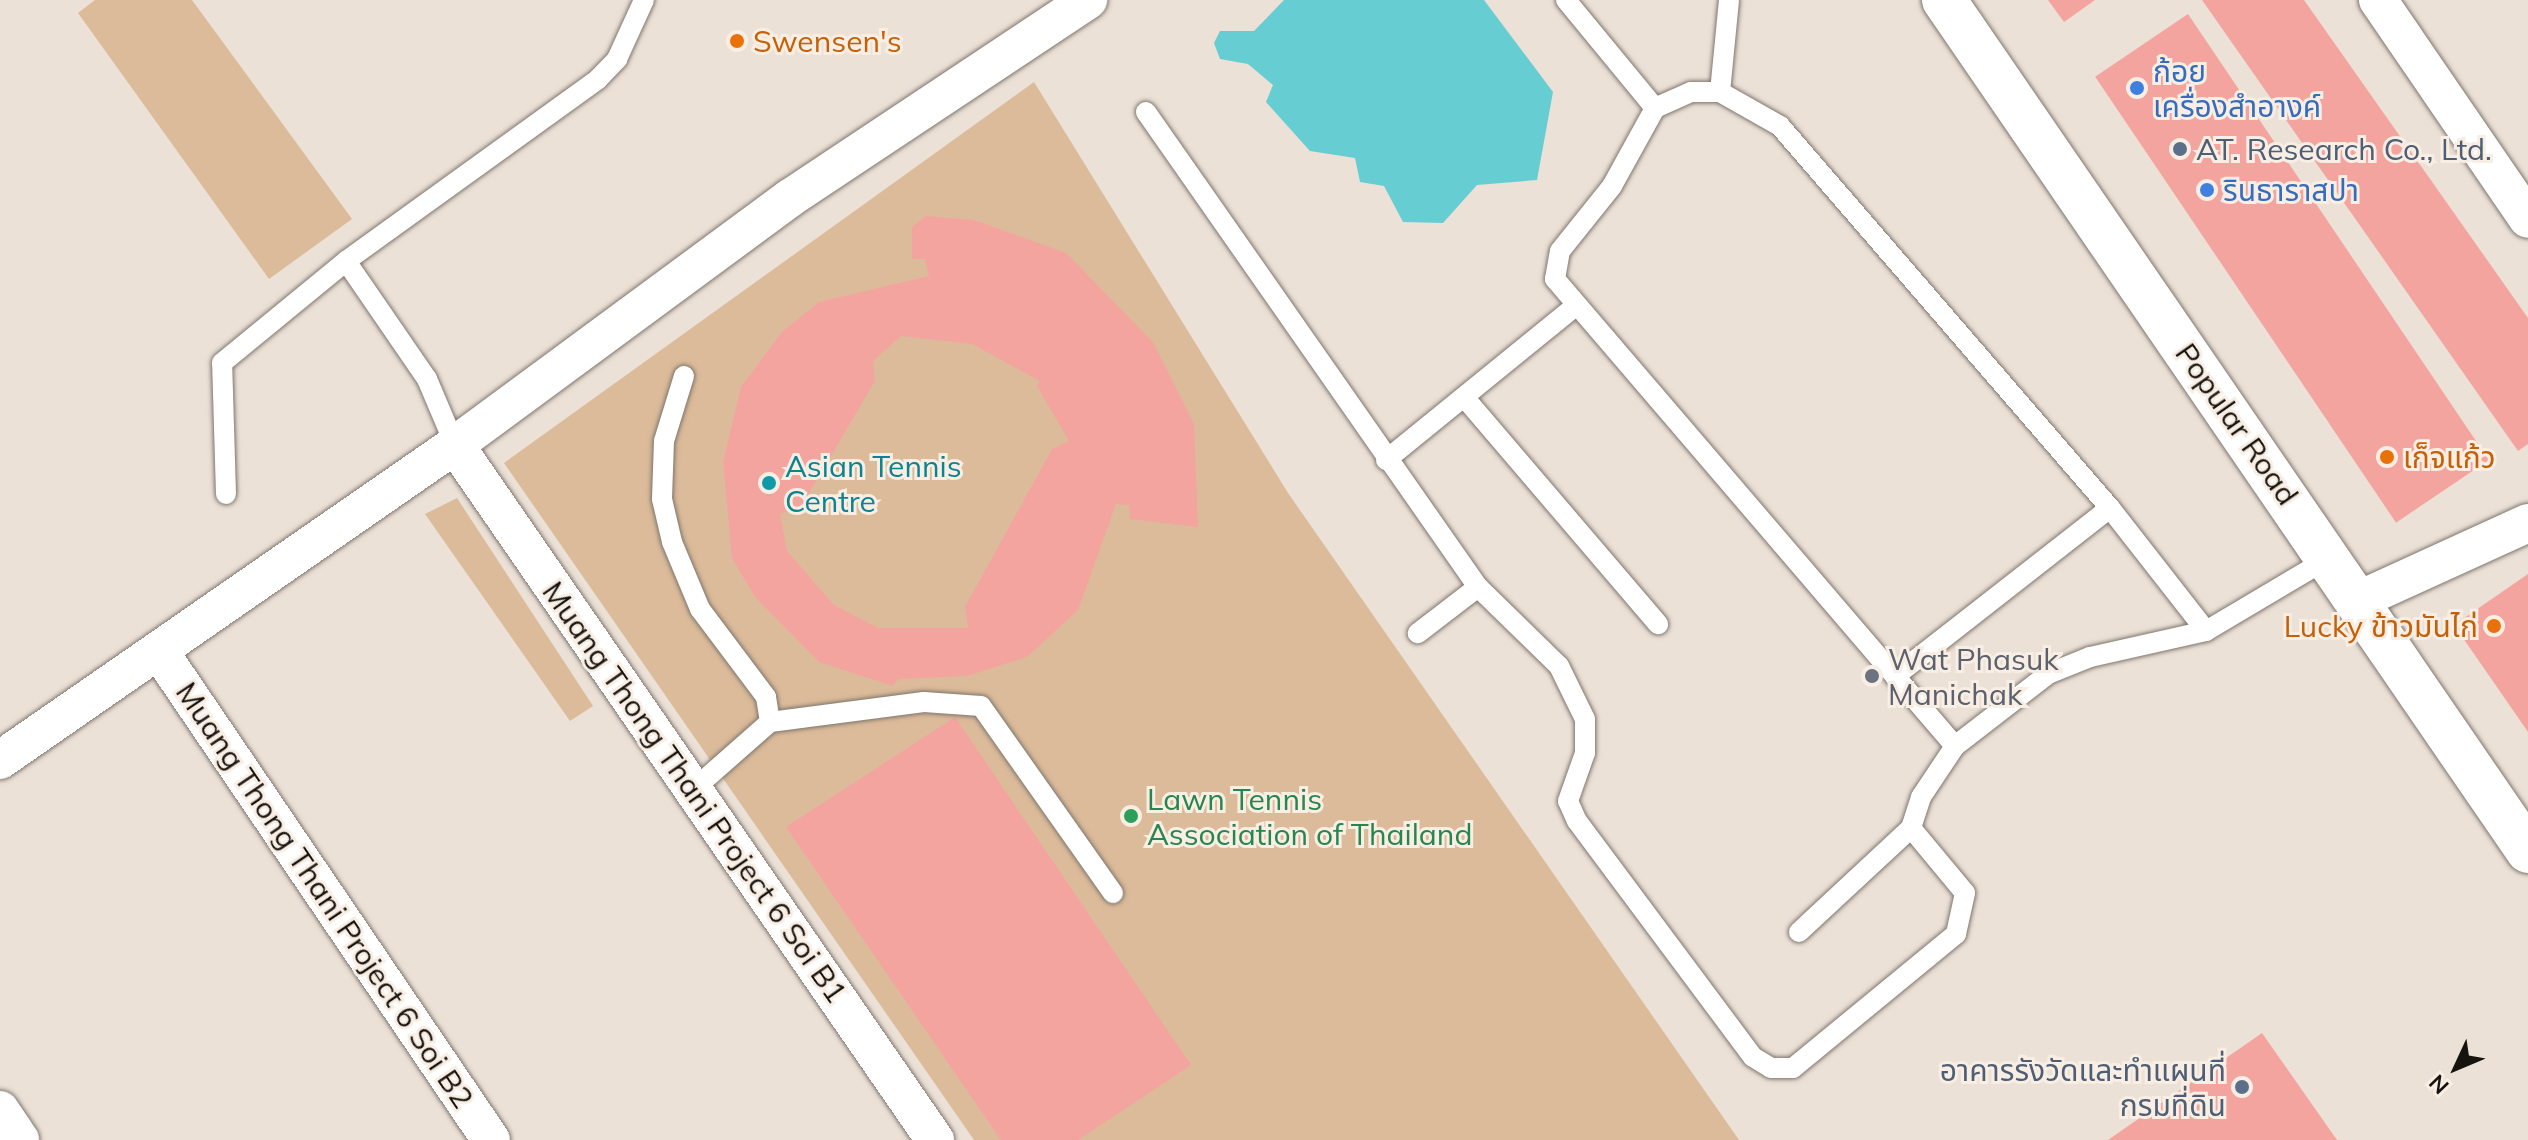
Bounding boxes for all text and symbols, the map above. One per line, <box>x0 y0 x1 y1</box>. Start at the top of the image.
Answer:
place label: Swensen's <box>753 23 902 59</box>
marker: Swensen's <box>728 32 746 50</box>
place label: ก้อย เครื่องสำอางค์ <box>2153 53 2321 124</box>
marker: ก้อย เครื่องสำอางค์ <box>2128 79 2146 97</box>
place label: AT. Research Co., Ltd. <box>2196 131 2492 167</box>
marker: AT. Research Co., Ltd. <box>2171 140 2189 158</box>
place label: รินธาราสปา <box>2223 172 2359 208</box>
marker: รินธาราสปา <box>2198 181 2216 199</box>
street label: Popular Road <box>2168 336 2306 512</box>
place label: เก็จแก้ว <box>2403 439 2496 475</box>
place label: Asian Tennis Centre <box>785 448 962 518</box>
marker: เก็จแก้ว <box>2378 448 2396 466</box>
marker: Asian Tennis Centre <box>760 474 778 492</box>
street label: Muang Thong Thani Project 6 Soi B1 <box>535 574 855 1010</box>
place label: Lucky ข้าวมันไก่ <box>2284 608 2478 644</box>
marker: Lucky ข้าวมันไก่ <box>2485 617 2503 635</box>
place label: Wat Phasuk Manichak <box>1888 641 2059 712</box>
marker: Wat Phasuk Manichak <box>1863 667 1881 685</box>
street label: Muang Thong Thani Project 6 Soi B2 <box>169 675 481 1115</box>
place label: Lawn Tennis Association of Thailand <box>1147 781 1472 852</box>
marker: Lawn Tennis Association of Thailand <box>1122 807 1140 825</box>
north arrow <box>2416 1028 2496 1108</box>
place label: อาคารรังวัดและทำแผนที่ กรมที่ดิน <box>1940 1052 2226 1122</box>
text: N <box>2423 1069 2455 1100</box>
marker: อาคารรังวัดและทำแผนที่ กรมที่ดิน <box>2233 1078 2251 1096</box>

